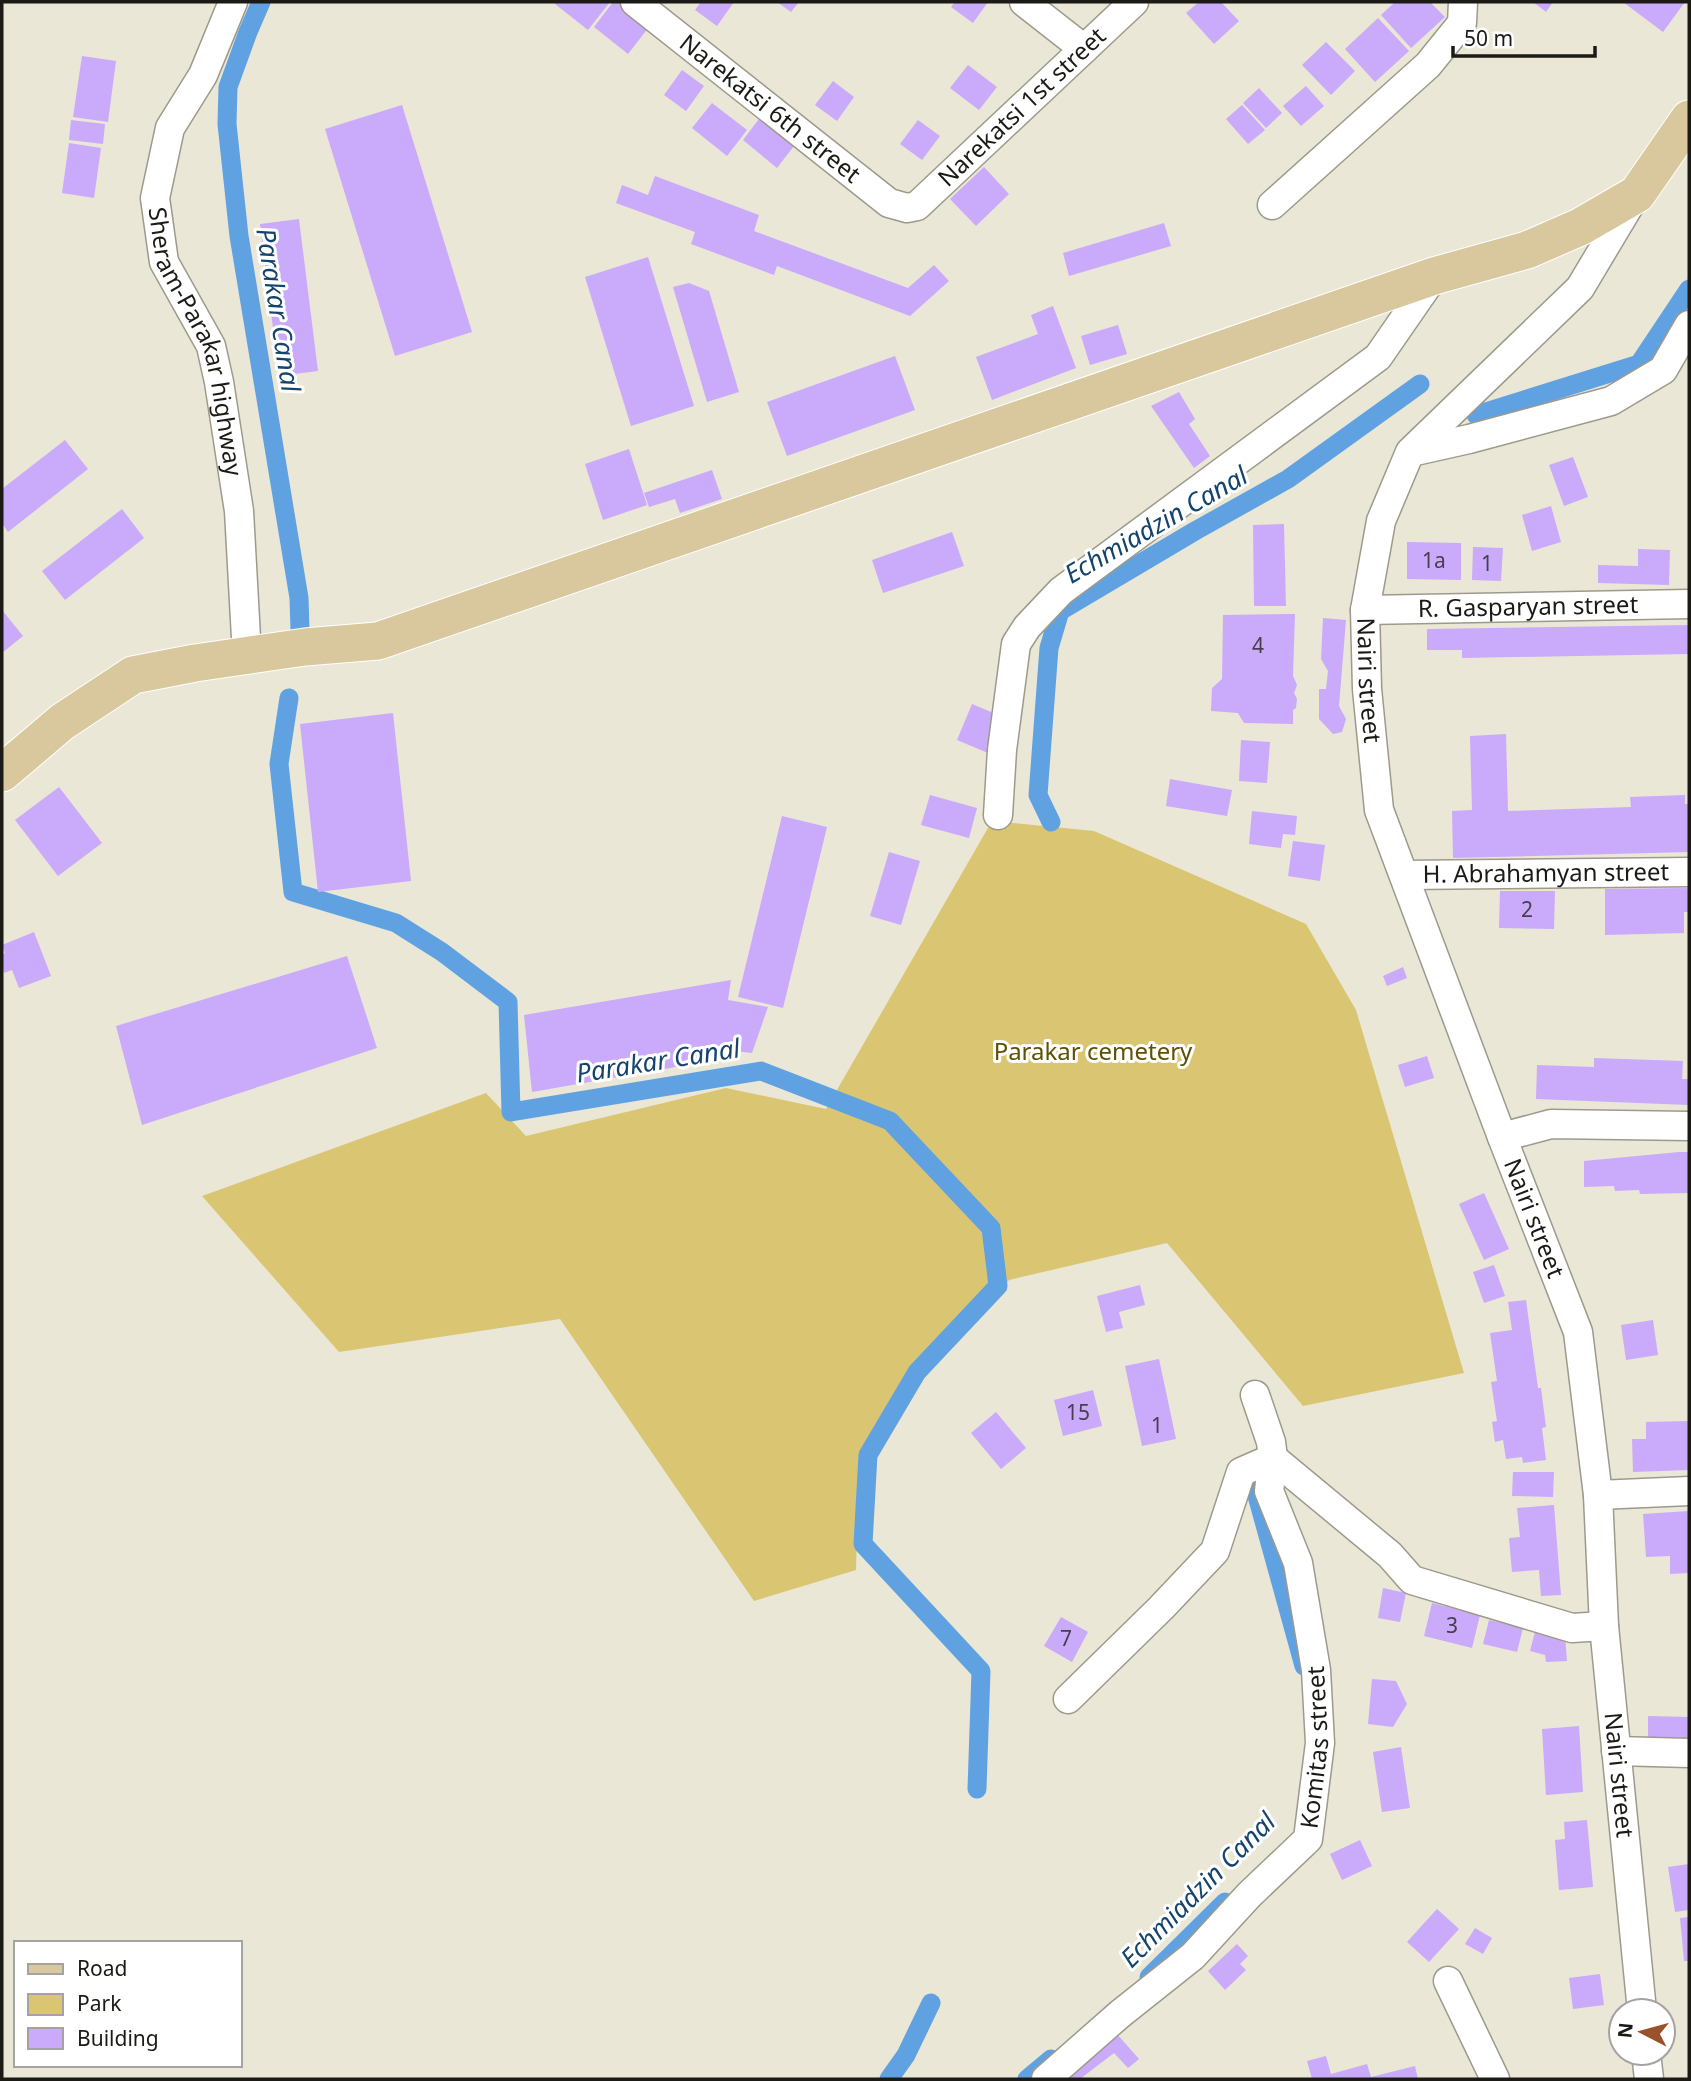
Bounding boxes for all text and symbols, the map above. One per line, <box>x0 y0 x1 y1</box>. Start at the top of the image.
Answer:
scale bar <box>1453 14 1595 58</box>
street label: Narekatsi 1st street <box>930 19 1112 193</box>
text: 50 m <box>1464 24 1513 52</box>
street label: Narekatsi 6th street <box>673 26 869 190</box>
street label: Sheram-Parakar highway <box>141 205 251 479</box>
water label: Parakar Canal <box>248 225 310 396</box>
water label: Echmiadzin Canal <box>1057 456 1255 591</box>
house number: 1a <box>1422 546 1446 574</box>
house number: 1 <box>1481 549 1493 577</box>
street label: R. Gasparyan street <box>1417 587 1639 624</box>
street label: Nairi street <box>1350 617 1390 745</box>
house number: 4 <box>1252 631 1264 659</box>
street label: H. Abrahamyan street <box>1423 854 1670 890</box>
house number: 2 <box>1521 895 1533 923</box>
water label: Parakar Canal <box>573 1029 744 1091</box>
park label: Parakar cemetery <box>994 1034 1193 1067</box>
street label: Nairi street <box>1497 1153 1573 1283</box>
house number: 15 <box>1066 1398 1090 1426</box>
house number: 1 <box>1151 1411 1163 1439</box>
house number: 3 <box>1446 1611 1458 1639</box>
house number: 7 <box>1060 1624 1072 1652</box>
street label: Komitas street <box>1291 1665 1336 1830</box>
street label: Nairi street <box>1598 1711 1643 1839</box>
water label: Echmiadzin Canal <box>1112 1803 1284 1975</box>
legend <box>14 1941 242 2067</box>
text: Road <box>77 1954 127 1982</box>
text: Park <box>77 1989 122 2017</box>
north arrow <box>1607 1997 1677 2067</box>
text: N <box>1611 2021 1639 2039</box>
text: Building <box>77 2024 159 2052</box>

